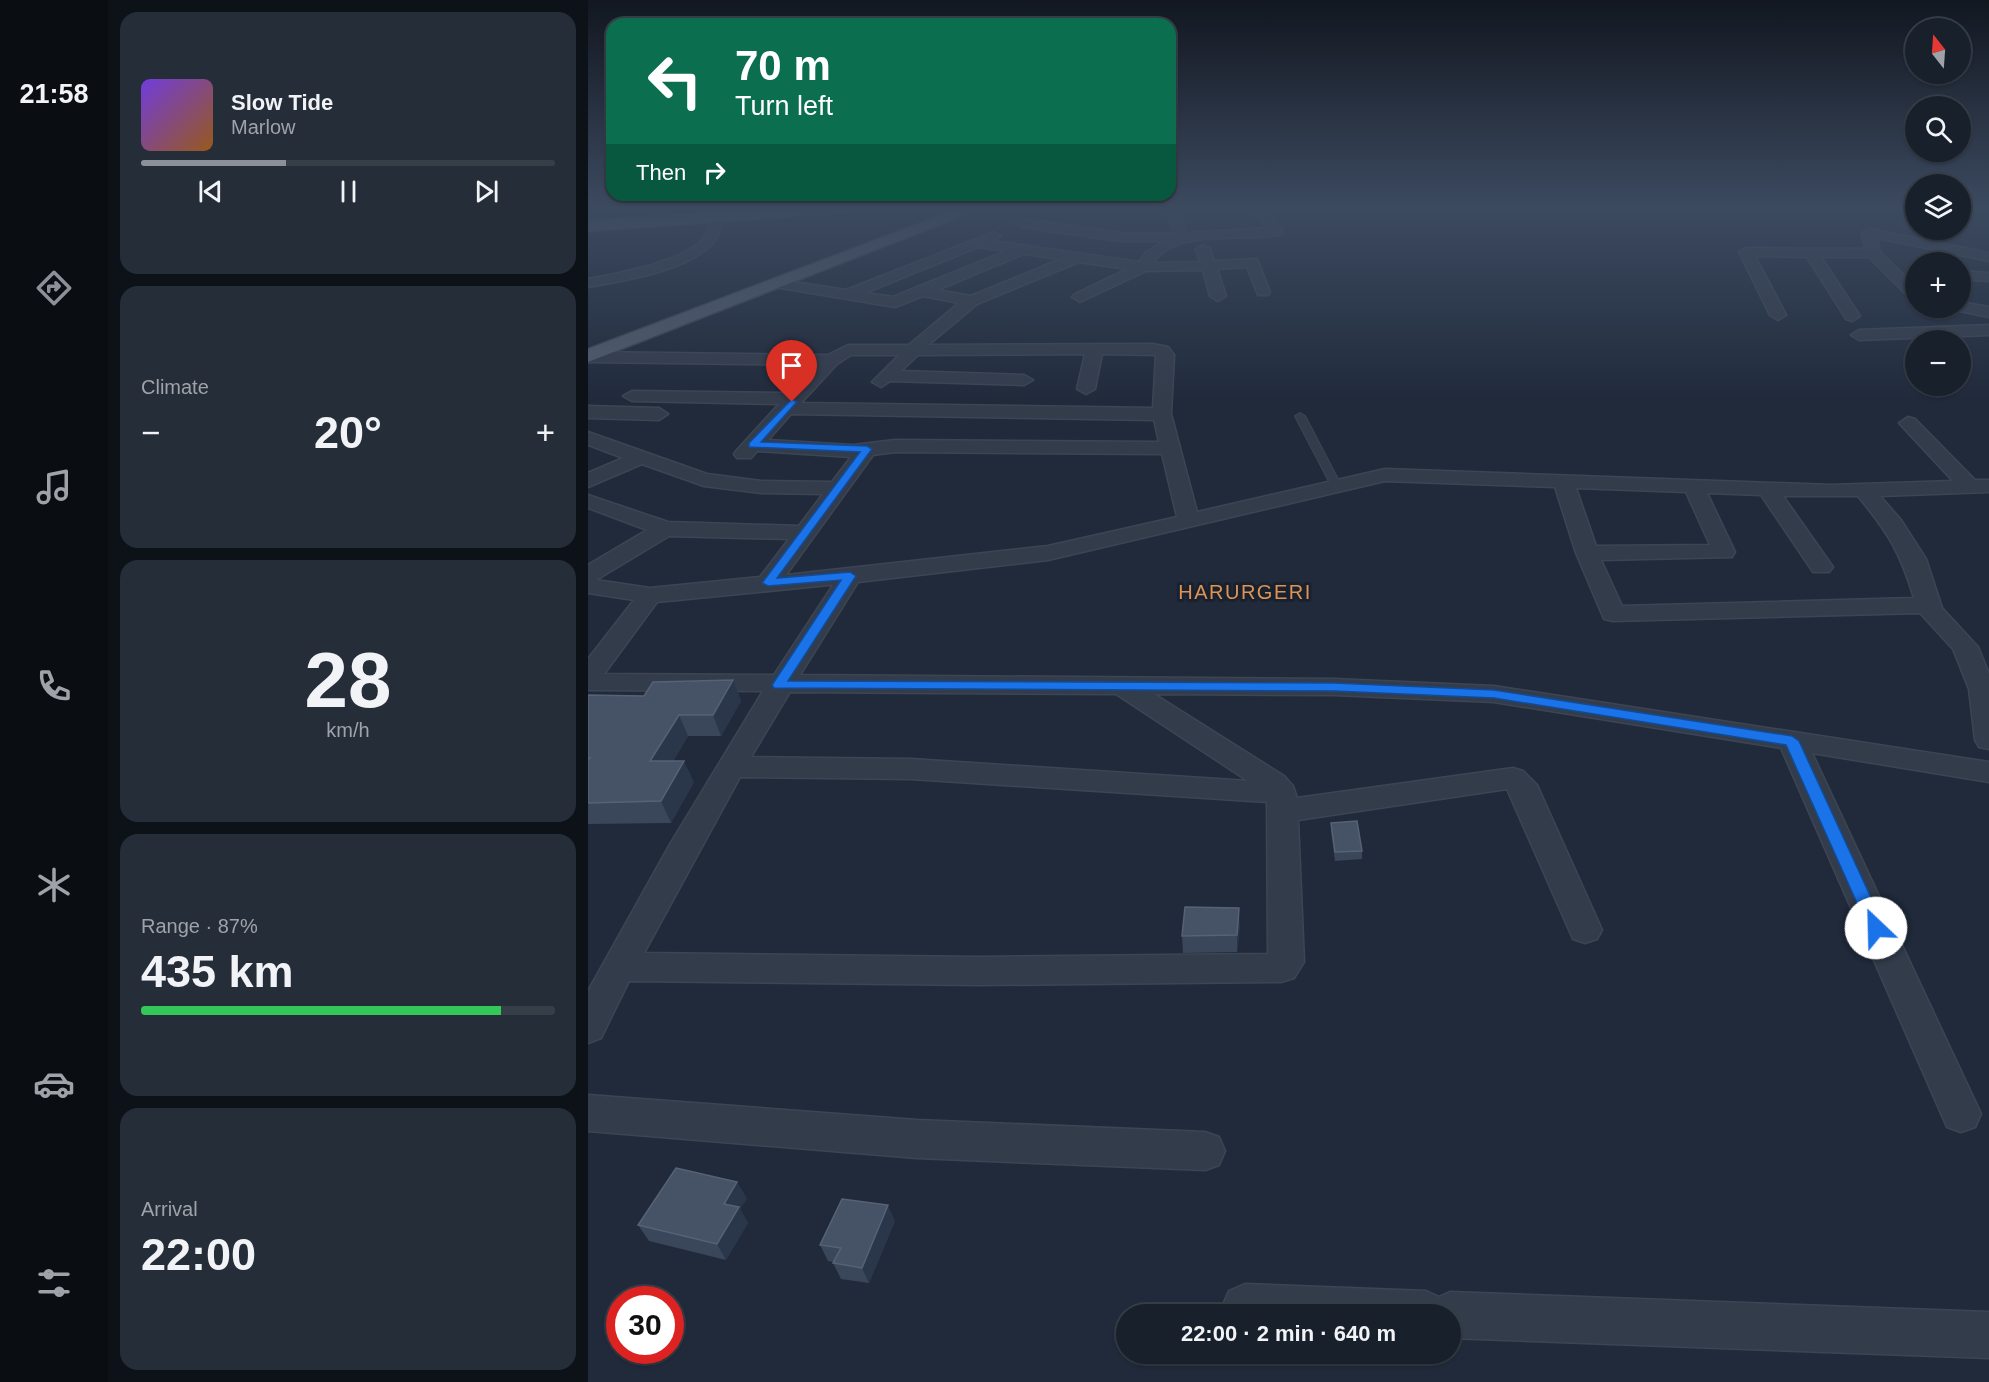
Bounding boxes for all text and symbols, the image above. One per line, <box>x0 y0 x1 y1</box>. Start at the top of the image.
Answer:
north arrow <box>1905 18 1971 84</box>
map controls <box>1905 18 1971 396</box>
icon: left <box>636 42 714 120</box>
text: 70 m <box>735 42 831 89</box>
text: 21:58 <box>19 79 89 109</box>
text: Slow Tide <box>231 90 333 115</box>
text: Turn left <box>735 91 833 121</box>
button: search <box>1905 96 1971 162</box>
text: Marlow <box>231 116 295 138</box>
icon: right <box>698 156 731 189</box>
text: Then <box>636 160 686 185</box>
button: layers <box>1905 174 1971 240</box>
icon: previous <box>194 175 227 208</box>
icon: pause <box>332 175 365 208</box>
icon: next <box>470 175 503 208</box>
button: + <box>1905 252 1971 318</box>
icon: directions <box>33 267 75 309</box>
button: − <box>1905 330 1971 396</box>
pin <box>766 340 817 402</box>
icon: arrive <box>775 349 808 382</box>
text: Climate <box>141 376 209 398</box>
text: 20° <box>314 407 382 458</box>
text: − <box>141 414 160 451</box>
text: + <box>536 414 555 451</box>
icon: music <box>33 466 75 508</box>
district label: HARURGERI <box>1178 581 1312 603</box>
text: 28 <box>305 636 391 724</box>
icon: phone <box>33 665 75 707</box>
text: km/h <box>326 719 370 741</box>
icon: climate <box>33 864 75 906</box>
position arrow <box>1844 896 1908 960</box>
text: Range · 87% <box>141 915 258 937</box>
text: 435 km <box>141 946 294 997</box>
icon: car <box>33 1063 75 1105</box>
text: Arrival <box>141 1198 198 1220</box>
text: 22:00 <box>141 1229 256 1280</box>
icon: filters <box>33 1262 75 1304</box>
speed limit sign: 30 <box>606 1286 684 1364</box>
text: 22:00 · 2 min · 640 m <box>1181 1321 1396 1346</box>

